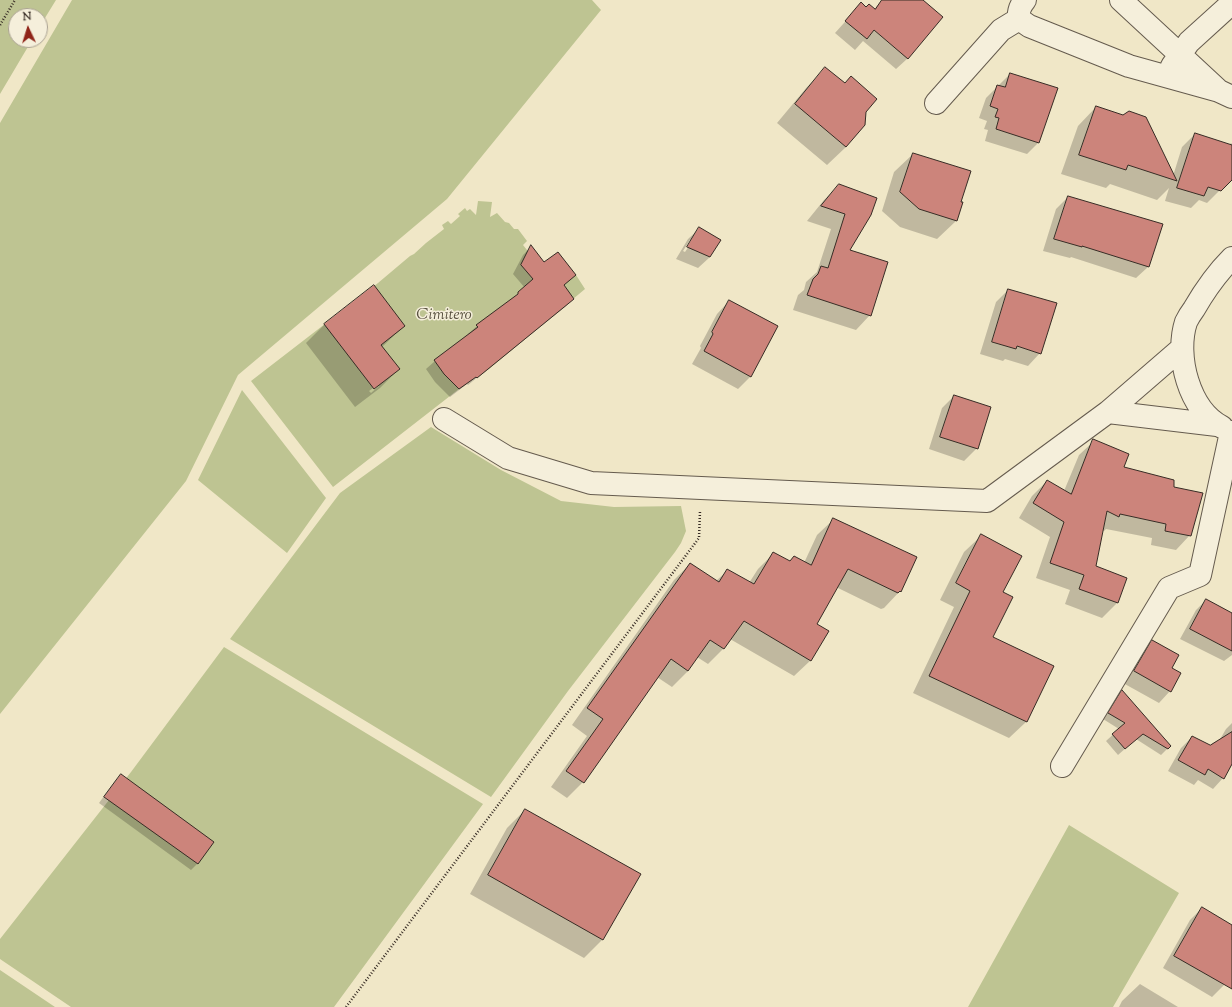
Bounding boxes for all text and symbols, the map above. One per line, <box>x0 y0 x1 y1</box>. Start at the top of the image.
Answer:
north arrow <box>8 8 48 48</box>
text: N <box>22 9 32 25</box>
park label: Cimitero <box>416 306 472 326</box>

